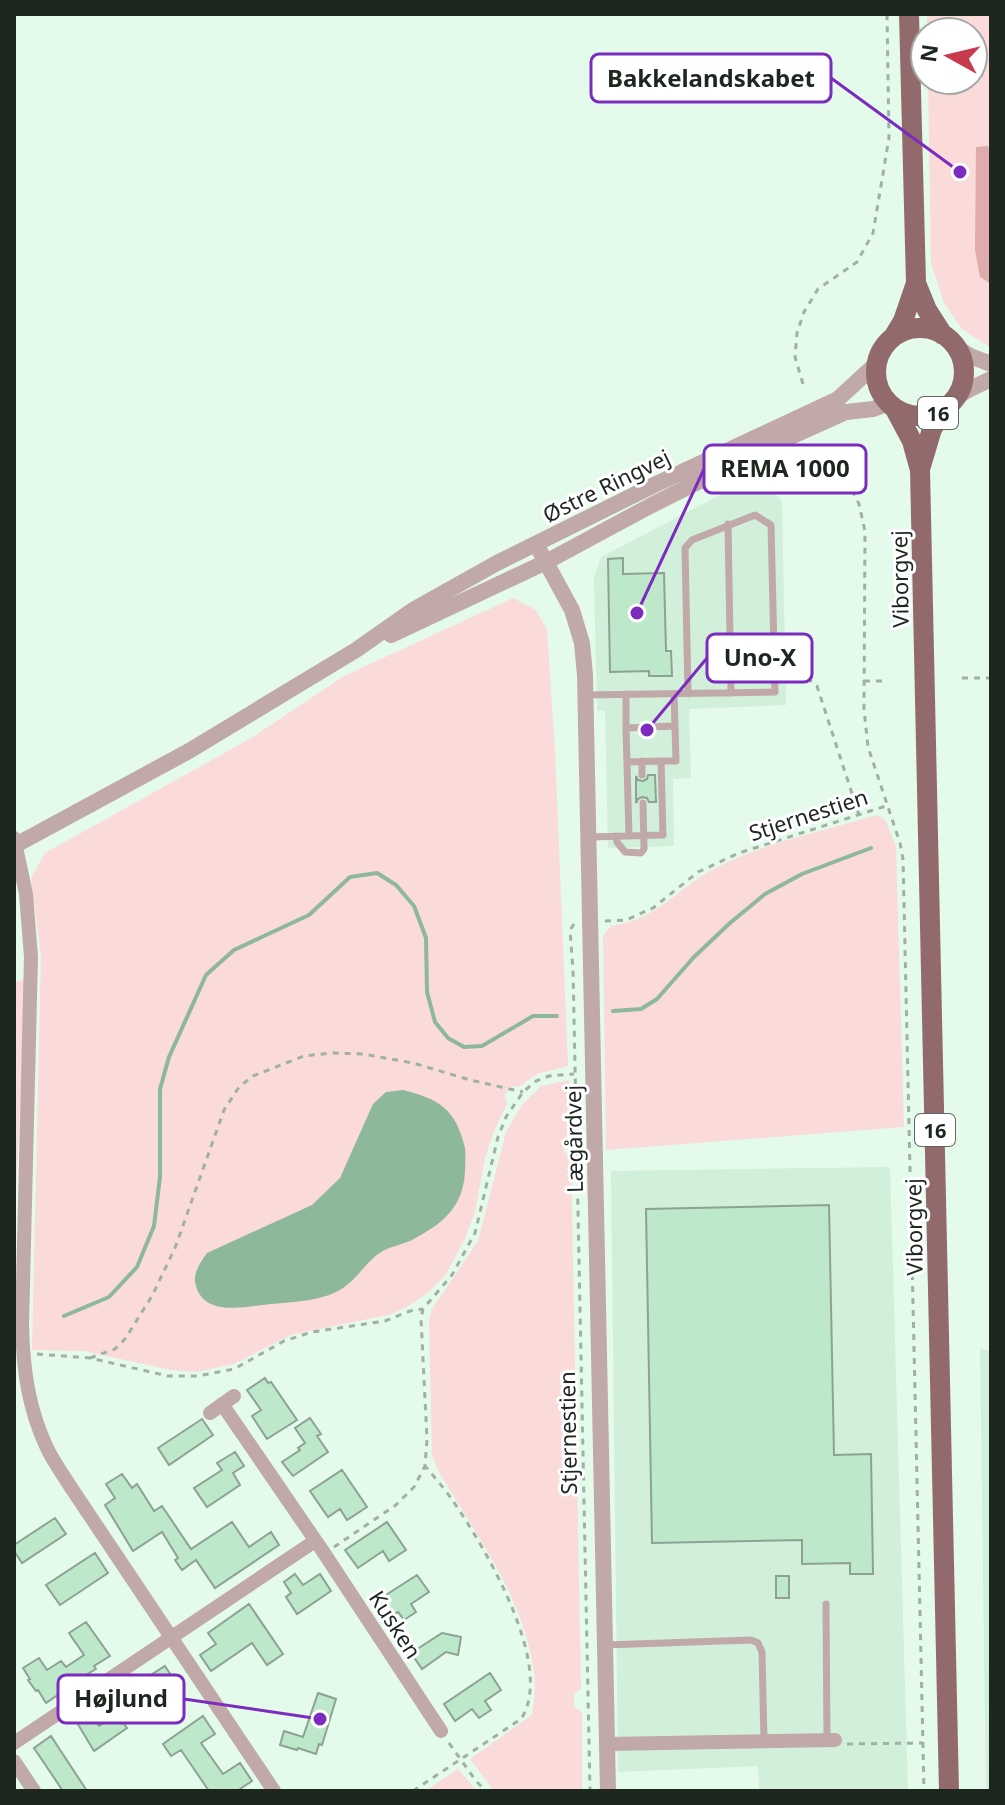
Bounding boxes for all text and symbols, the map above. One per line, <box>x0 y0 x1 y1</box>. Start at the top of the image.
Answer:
north arrow <box>909 16 989 96</box>
text: N <box>912 42 944 64</box>
callout: Bakkelandskabet <box>591 54 831 102</box>
text: Bakkelandskabet <box>607 61 815 94</box>
road number: 16 <box>918 397 958 429</box>
street label: Østre Ringvej <box>537 441 675 529</box>
callout: REMA 1000 <box>704 445 866 493</box>
text: REMA 1000 <box>720 451 850 484</box>
street label: Viborgvej <box>883 530 915 628</box>
callout: Uno-X <box>707 634 812 682</box>
text: Uno-X <box>724 640 796 673</box>
street label: Stjernestien <box>745 781 871 847</box>
street label: Lægårdvej <box>557 1085 589 1193</box>
road number: 16 <box>915 1114 955 1146</box>
street label: Viborgvej <box>897 1178 929 1276</box>
street label: Stjernestien <box>551 1371 583 1495</box>
street label: Kusken <box>363 1584 429 1664</box>
callout: Højlund <box>58 1675 184 1723</box>
text: Højlund <box>74 1681 168 1714</box>

